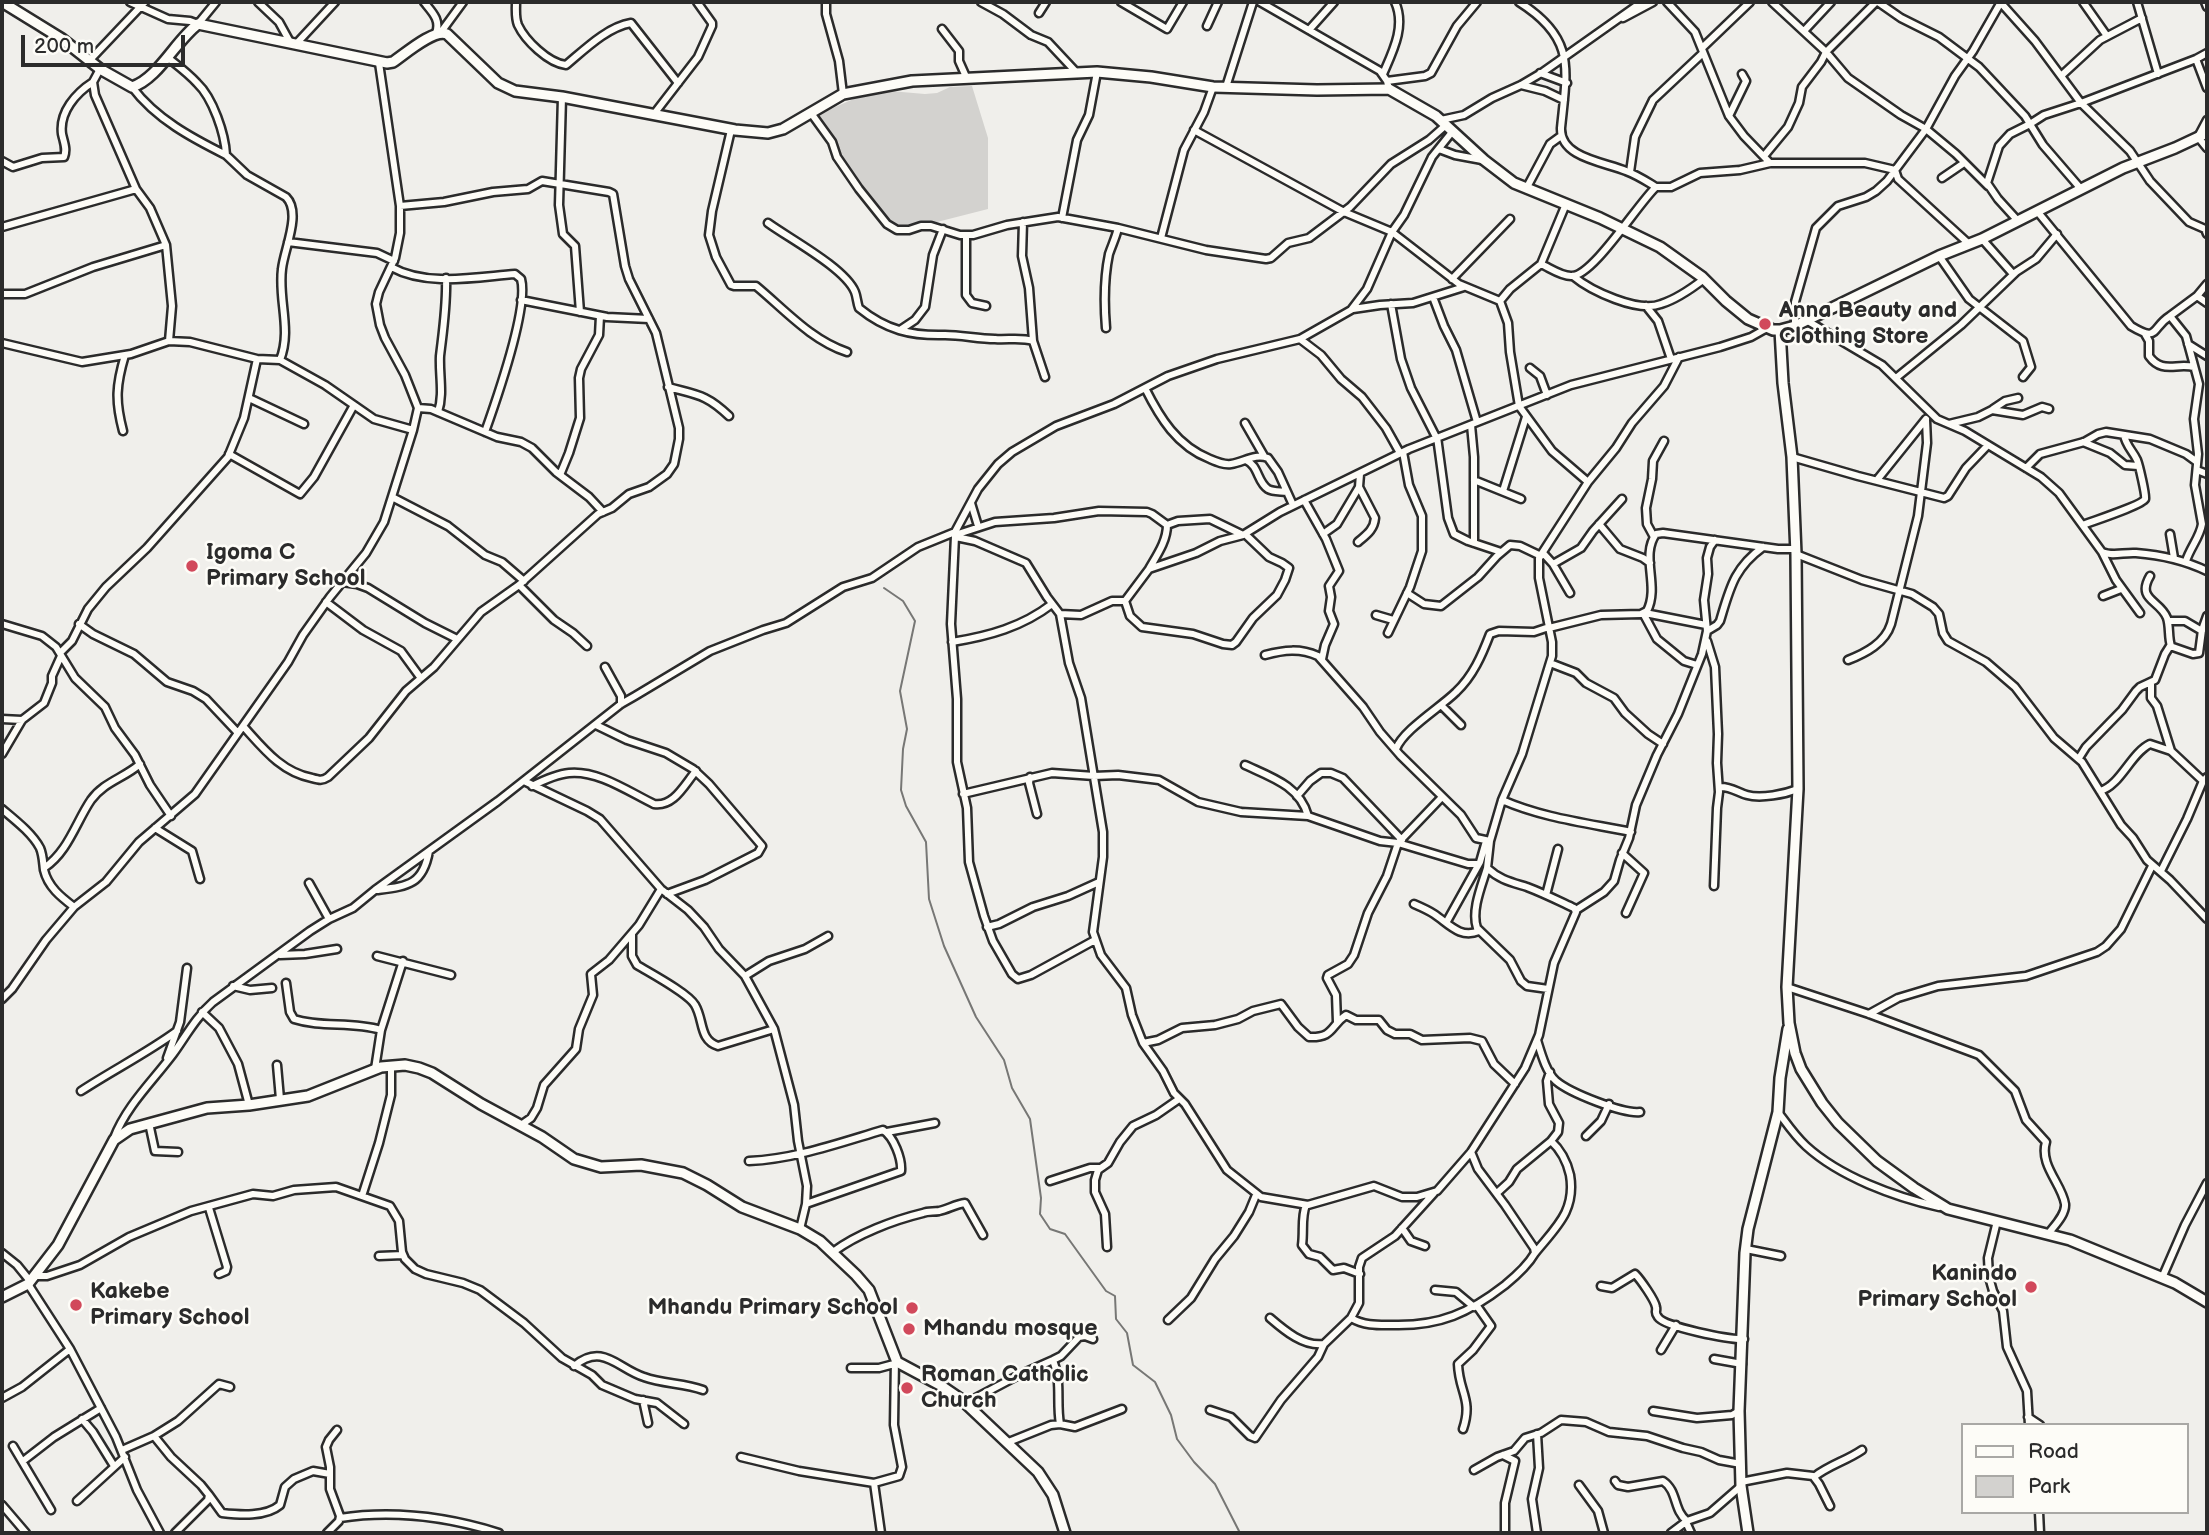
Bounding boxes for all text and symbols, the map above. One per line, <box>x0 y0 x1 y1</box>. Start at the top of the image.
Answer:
scale bar <box>24 21 189 65</box>
text: 200 m <box>34 34 94 59</box>
place label: Anna Beauty and Clothing Store <box>1779 297 1957 351</box>
marker: Anna Beauty and Clothing Store <box>1757 316 1773 332</box>
place label: Igoma C Primary School <box>206 539 366 593</box>
marker: Igoma C Primary School <box>184 558 200 574</box>
place label: Kanindo Primary School <box>1857 1260 2017 1314</box>
place label: Kakebe Primary School <box>90 1278 250 1332</box>
marker: Kanindo Primary School <box>2023 1279 2039 1295</box>
place label: Mhandu Primary School <box>648 1294 898 1322</box>
marker: Kakebe Primary School <box>68 1297 84 1313</box>
marker: Mhandu Primary School <box>904 1300 920 1316</box>
place label: Mhandu mosque <box>923 1315 1097 1343</box>
marker: Mhandu mosque <box>901 1321 917 1337</box>
place label: Roman Catholic Church <box>921 1361 1089 1415</box>
marker: Roman Catholic Church <box>899 1380 915 1396</box>
legend <box>1960 1423 2188 1514</box>
text: Road <box>2028 1439 2079 1464</box>
text: Park <box>2028 1474 2070 1499</box>

